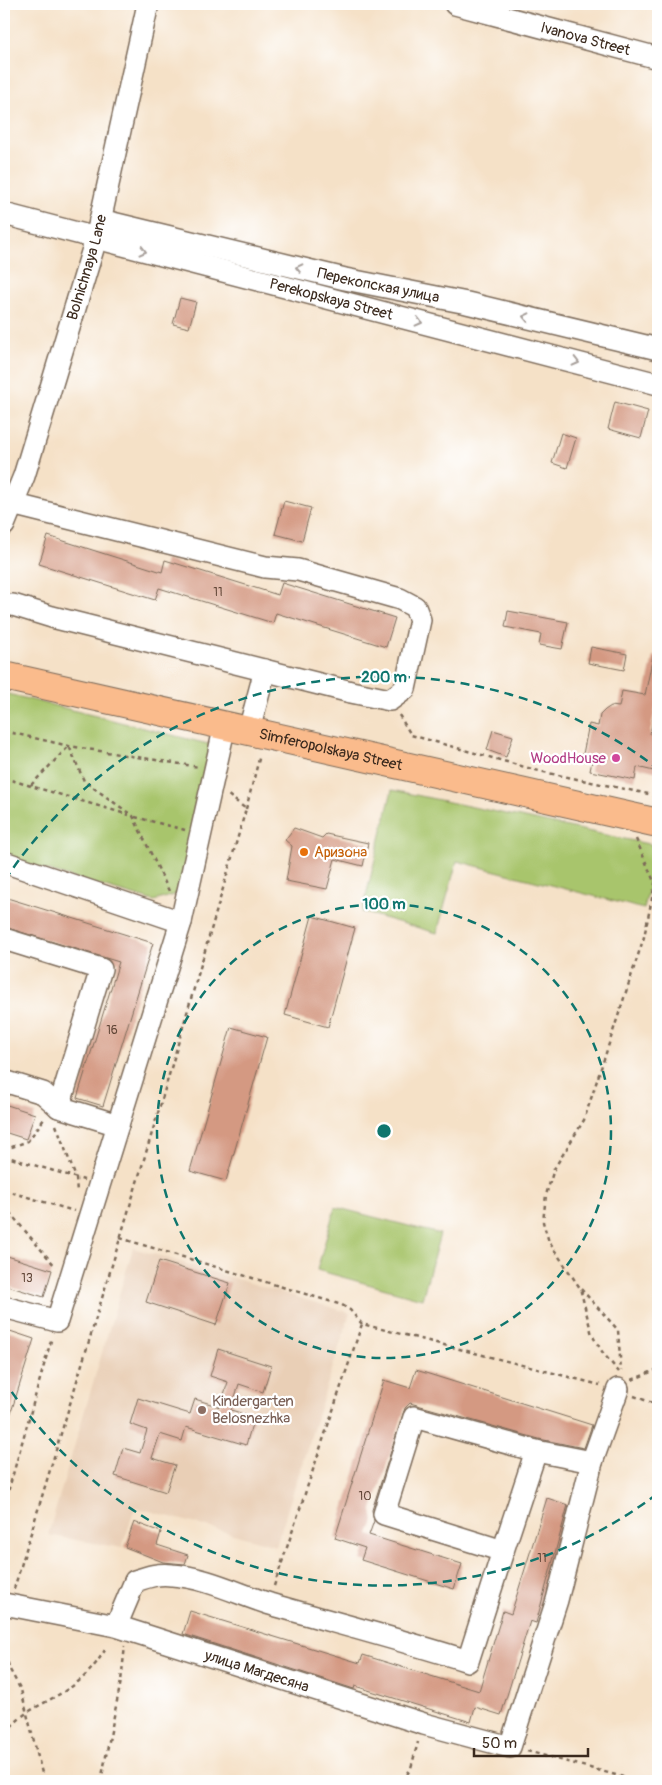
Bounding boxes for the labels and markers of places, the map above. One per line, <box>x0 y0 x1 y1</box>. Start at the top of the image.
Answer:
place label: WoodHouse <box>531 749 607 768</box>
marker: WoodHouse <box>610 752 622 764</box>
place label: Аризона <box>314 843 367 862</box>
marker: Аризона <box>298 846 310 858</box>
centre of rings <box>375 1122 393 1140</box>
place label: Kindergarten Belosnezhka <box>212 1392 294 1428</box>
marker: Kindergarten Belosnezhka <box>196 1404 208 1416</box>

